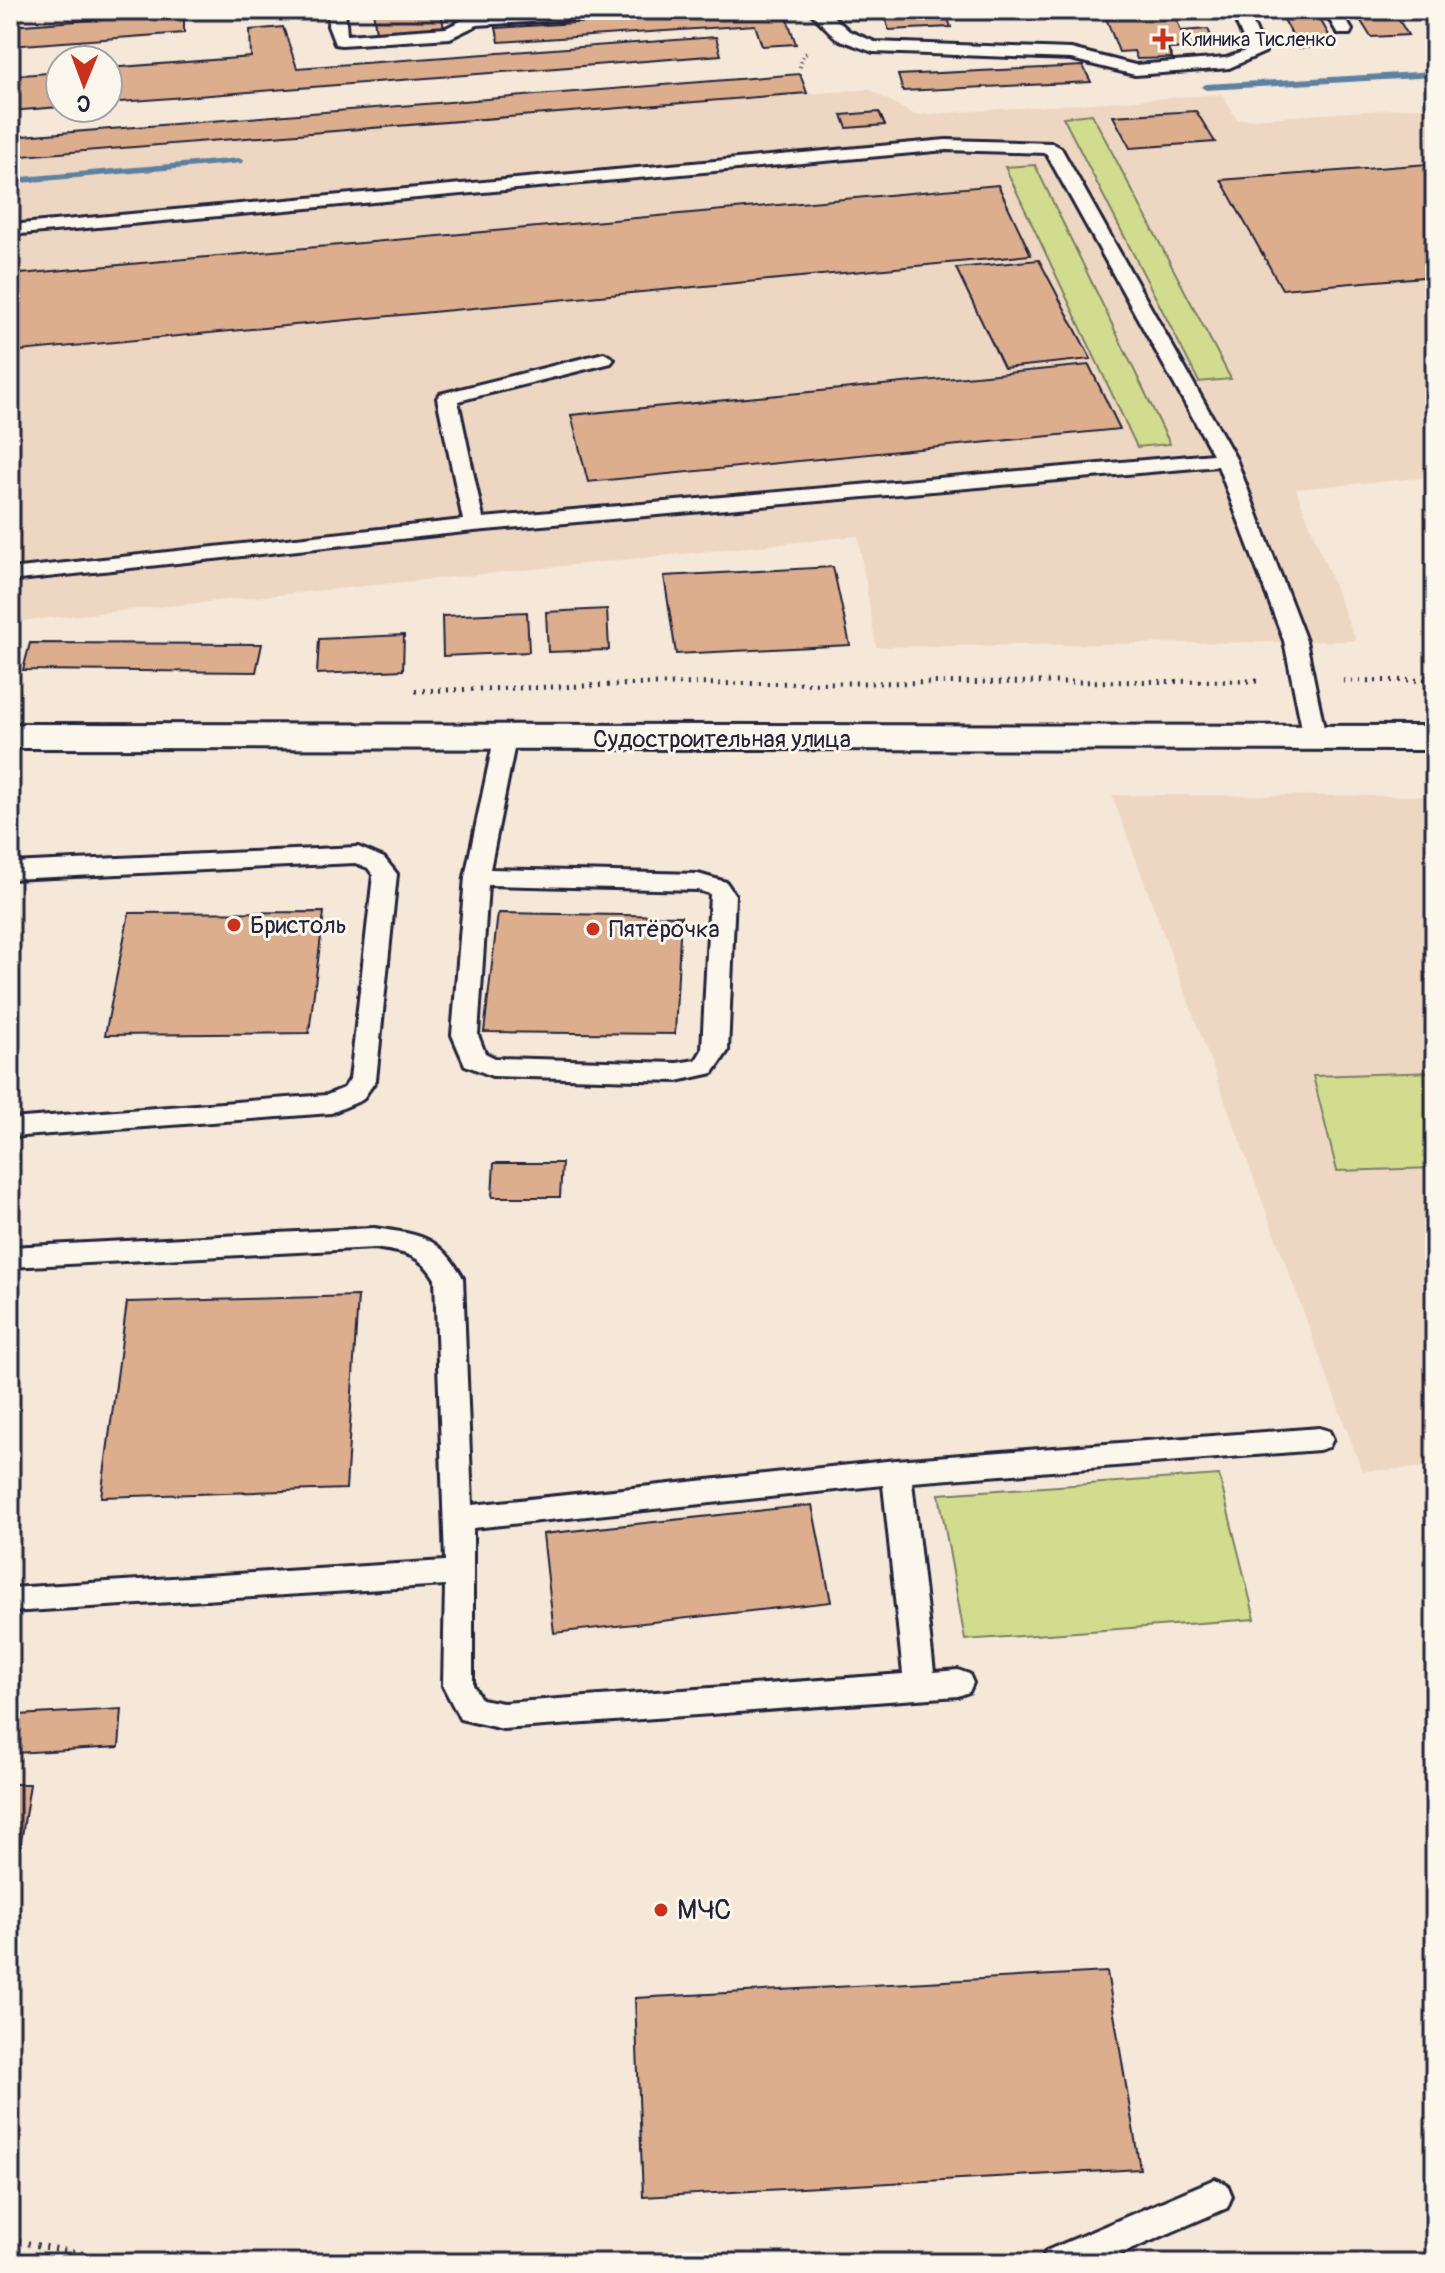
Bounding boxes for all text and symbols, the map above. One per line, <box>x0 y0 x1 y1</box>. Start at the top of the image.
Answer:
place label: Клиника Тисленко <box>1181 27 1337 52</box>
marker: Клиника Тисленко <box>1152 28 1174 50</box>
north arrow <box>44 44 124 124</box>
text: С <box>76 89 91 117</box>
street label: Судостроительная улица <box>593 725 851 754</box>
place label: Бристоль <box>250 911 347 940</box>
place label: Пятёрочка <box>609 915 720 944</box>
marker: Бристоль <box>225 916 243 934</box>
marker: Пятёрочка <box>584 920 602 938</box>
place label: МЧС <box>677 1893 731 1928</box>
marker: МЧС <box>652 1901 670 1919</box>

